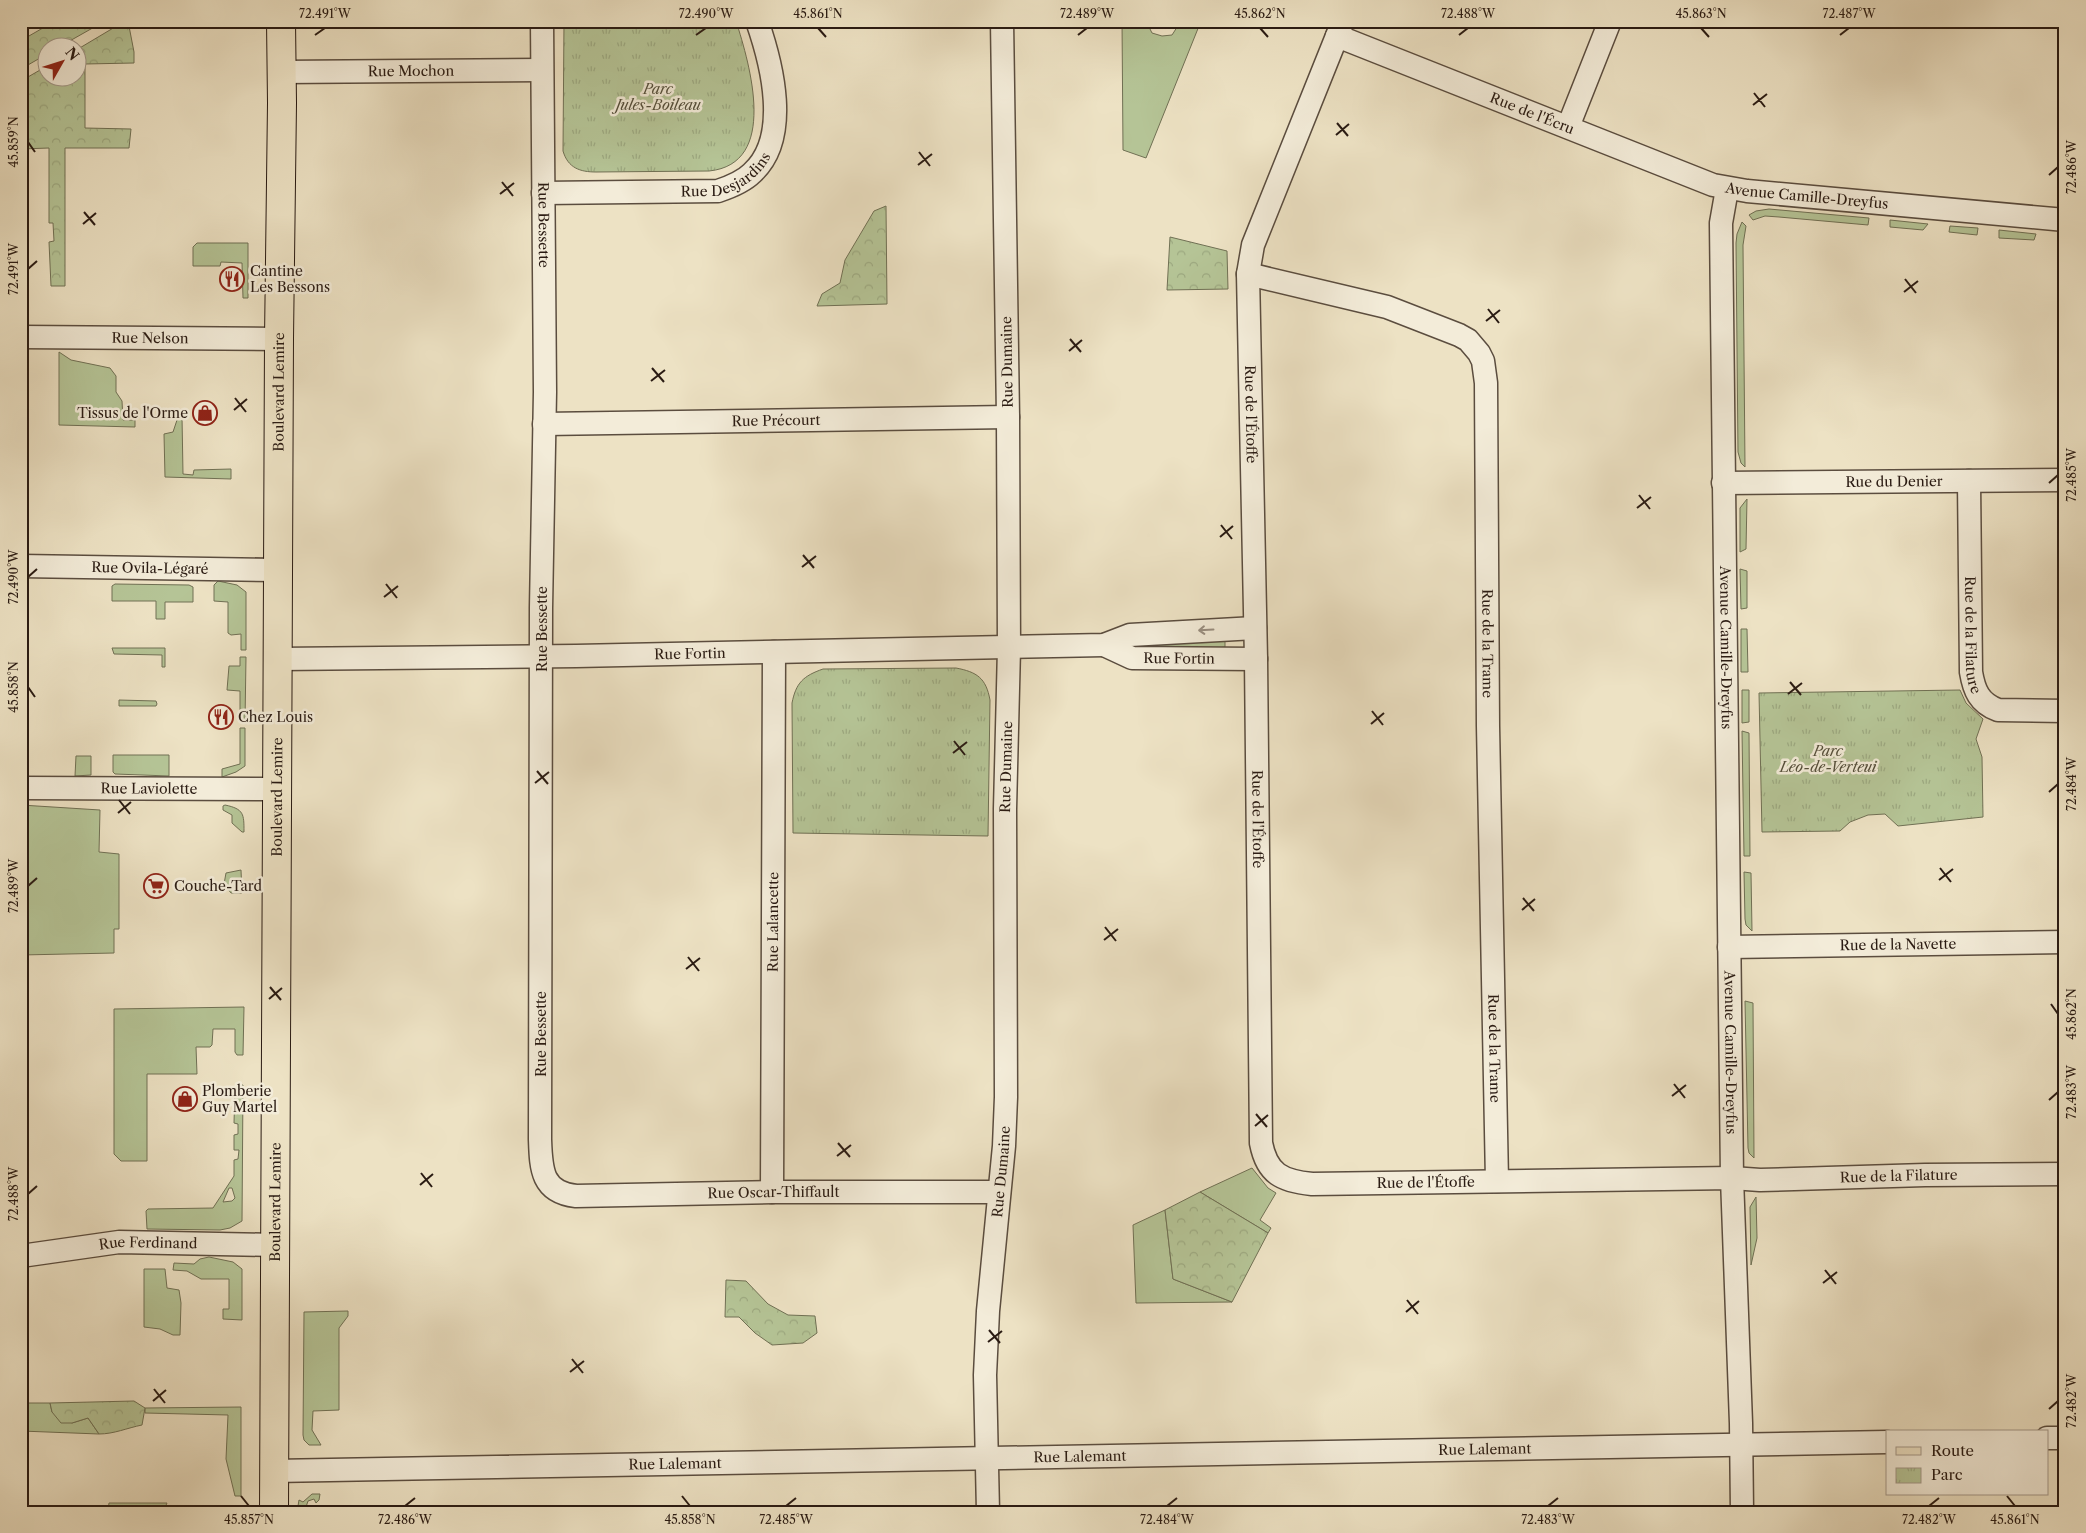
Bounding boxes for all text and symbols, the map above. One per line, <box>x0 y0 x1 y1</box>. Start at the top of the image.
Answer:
text: 72.491°W <box>299 6 352 21</box>
text: 72.490°W <box>679 6 734 21</box>
text: 45.861°N <box>793 6 843 21</box>
text: 72.489°W <box>1060 6 1115 21</box>
text: 45.862°N <box>1234 6 1286 21</box>
text: 72.488°W <box>1441 6 1496 21</box>
text: 45.863°N <box>1675 6 1727 21</box>
text: 72.487°W <box>1822 6 1876 21</box>
north arrow <box>38 38 88 88</box>
text: N <box>61 43 83 64</box>
street label: Rue Mochon <box>368 62 454 80</box>
park label: Parc Jules-Boileau <box>611 80 701 114</box>
street label: Rue de l'Écru <box>1487 89 1577 138</box>
text: 45.859°N <box>6 116 21 168</box>
text: 72.486°W <box>2064 139 2079 194</box>
street label: Rue Desjardins <box>681 149 775 200</box>
street label: Avenue Camille-Dreyfus <box>1723 178 1889 213</box>
street label: Rue Bessette <box>534 182 553 268</box>
text: 72.491°W <box>6 242 21 295</box>
place label: Cantine Les Bessons <box>250 262 330 296</box>
restaurant icon: Cantine Les Bessons <box>219 266 245 292</box>
street label: Rue Dumaine <box>997 316 1017 408</box>
street label: Rue Nelson <box>111 329 189 347</box>
street label: Boulevard Lemire <box>270 332 288 452</box>
street label: Rue de l'Étoffe <box>1241 365 1261 464</box>
shop icon: Tissus de l'Orme <box>192 400 218 426</box>
place label: Tissus de l'Orme <box>77 404 188 422</box>
street label: Rue Précourt <box>731 411 820 430</box>
text: 72.485°W <box>2064 447 2079 502</box>
street label: Rue du Denier <box>1845 472 1943 491</box>
text: 72.490°W <box>6 549 21 604</box>
street label: Rue Ovila-Légaré <box>91 558 209 578</box>
street label: Avenue Camille-Dreyfus <box>1716 564 1736 729</box>
street label: Rue de la Filature <box>1961 576 1985 697</box>
street label: Rue Bessette <box>533 586 551 672</box>
street label: Rue de la Trame <box>1478 589 1497 698</box>
one-way arrow <box>1198 626 1214 635</box>
street label: Rue Fortin <box>654 644 726 663</box>
street label: Rue Fortin <box>1143 649 1215 668</box>
text: 45.858°N <box>6 661 21 713</box>
restaurant icon: Chez Louis <box>208 704 234 730</box>
place label: Chez Louis <box>238 708 313 726</box>
street label: Rue Dumaine <box>996 721 1016 813</box>
street label: Boulevard Lemire <box>268 737 286 857</box>
park label: Parc Léo-de-Verteui <box>1779 742 1878 776</box>
text: 72.484°W <box>2064 756 2079 811</box>
street label: Rue de l'Étoffe <box>1248 770 1267 868</box>
street label: Rue Laviolette <box>101 779 198 798</box>
text: 72.489°W <box>6 858 21 913</box>
street label: Rue Lalancette <box>764 872 782 972</box>
supermarket icon: Couche-Tard <box>143 873 169 899</box>
place label: Couche-Tard <box>174 877 263 895</box>
street label: Rue de la Navette <box>1840 935 1957 954</box>
street label: Avenue Camille-Dreyfus <box>1721 969 1740 1134</box>
text: 45.862°N <box>2064 988 2079 1040</box>
street label: Rue Bessette <box>532 991 550 1077</box>
street label: Rue de la Trame <box>1484 994 1504 1103</box>
text: 72.483°W <box>2064 1064 2079 1119</box>
place label: Plomberie Guy Martel <box>202 1082 277 1116</box>
shop icon: Plomberie Guy Martel <box>172 1086 198 1112</box>
street label: Rue Dumaine <box>988 1126 1014 1218</box>
street label: Boulevard Lemire <box>266 1142 285 1262</box>
text: 72.488°W <box>6 1166 21 1221</box>
street label: Rue de la Filature <box>1840 1166 1958 1187</box>
street label: Rue de l'Étoffe <box>1377 1173 1475 1192</box>
street label: Rue Oscar-Thiffault <box>707 1183 839 1202</box>
street label: Rue Ferdinand <box>98 1233 198 1254</box>
text: 72.482°W <box>2064 1373 2079 1428</box>
legend <box>1886 1430 2048 1496</box>
street label: Rue Lalemant <box>1438 1439 1532 1459</box>
text: Route <box>1931 1441 1974 1460</box>
street label: Rue Lalemant <box>1033 1447 1127 1466</box>
street label: Rue Lalemant <box>628 1454 722 1474</box>
text: Parc <box>1931 1465 1963 1484</box>
text: 45.857°N <box>224 1512 274 1527</box>
text: 72.486°W <box>378 1512 433 1527</box>
text: 45.858°N <box>664 1512 716 1527</box>
text: 72.485°W <box>759 1512 814 1527</box>
text: 72.484°W <box>1140 1512 1195 1527</box>
text: 72.483°W <box>1521 1512 1576 1527</box>
text: 72.482°W <box>1902 1512 1957 1527</box>
text: 45.861°N <box>1990 1512 2040 1527</box>

